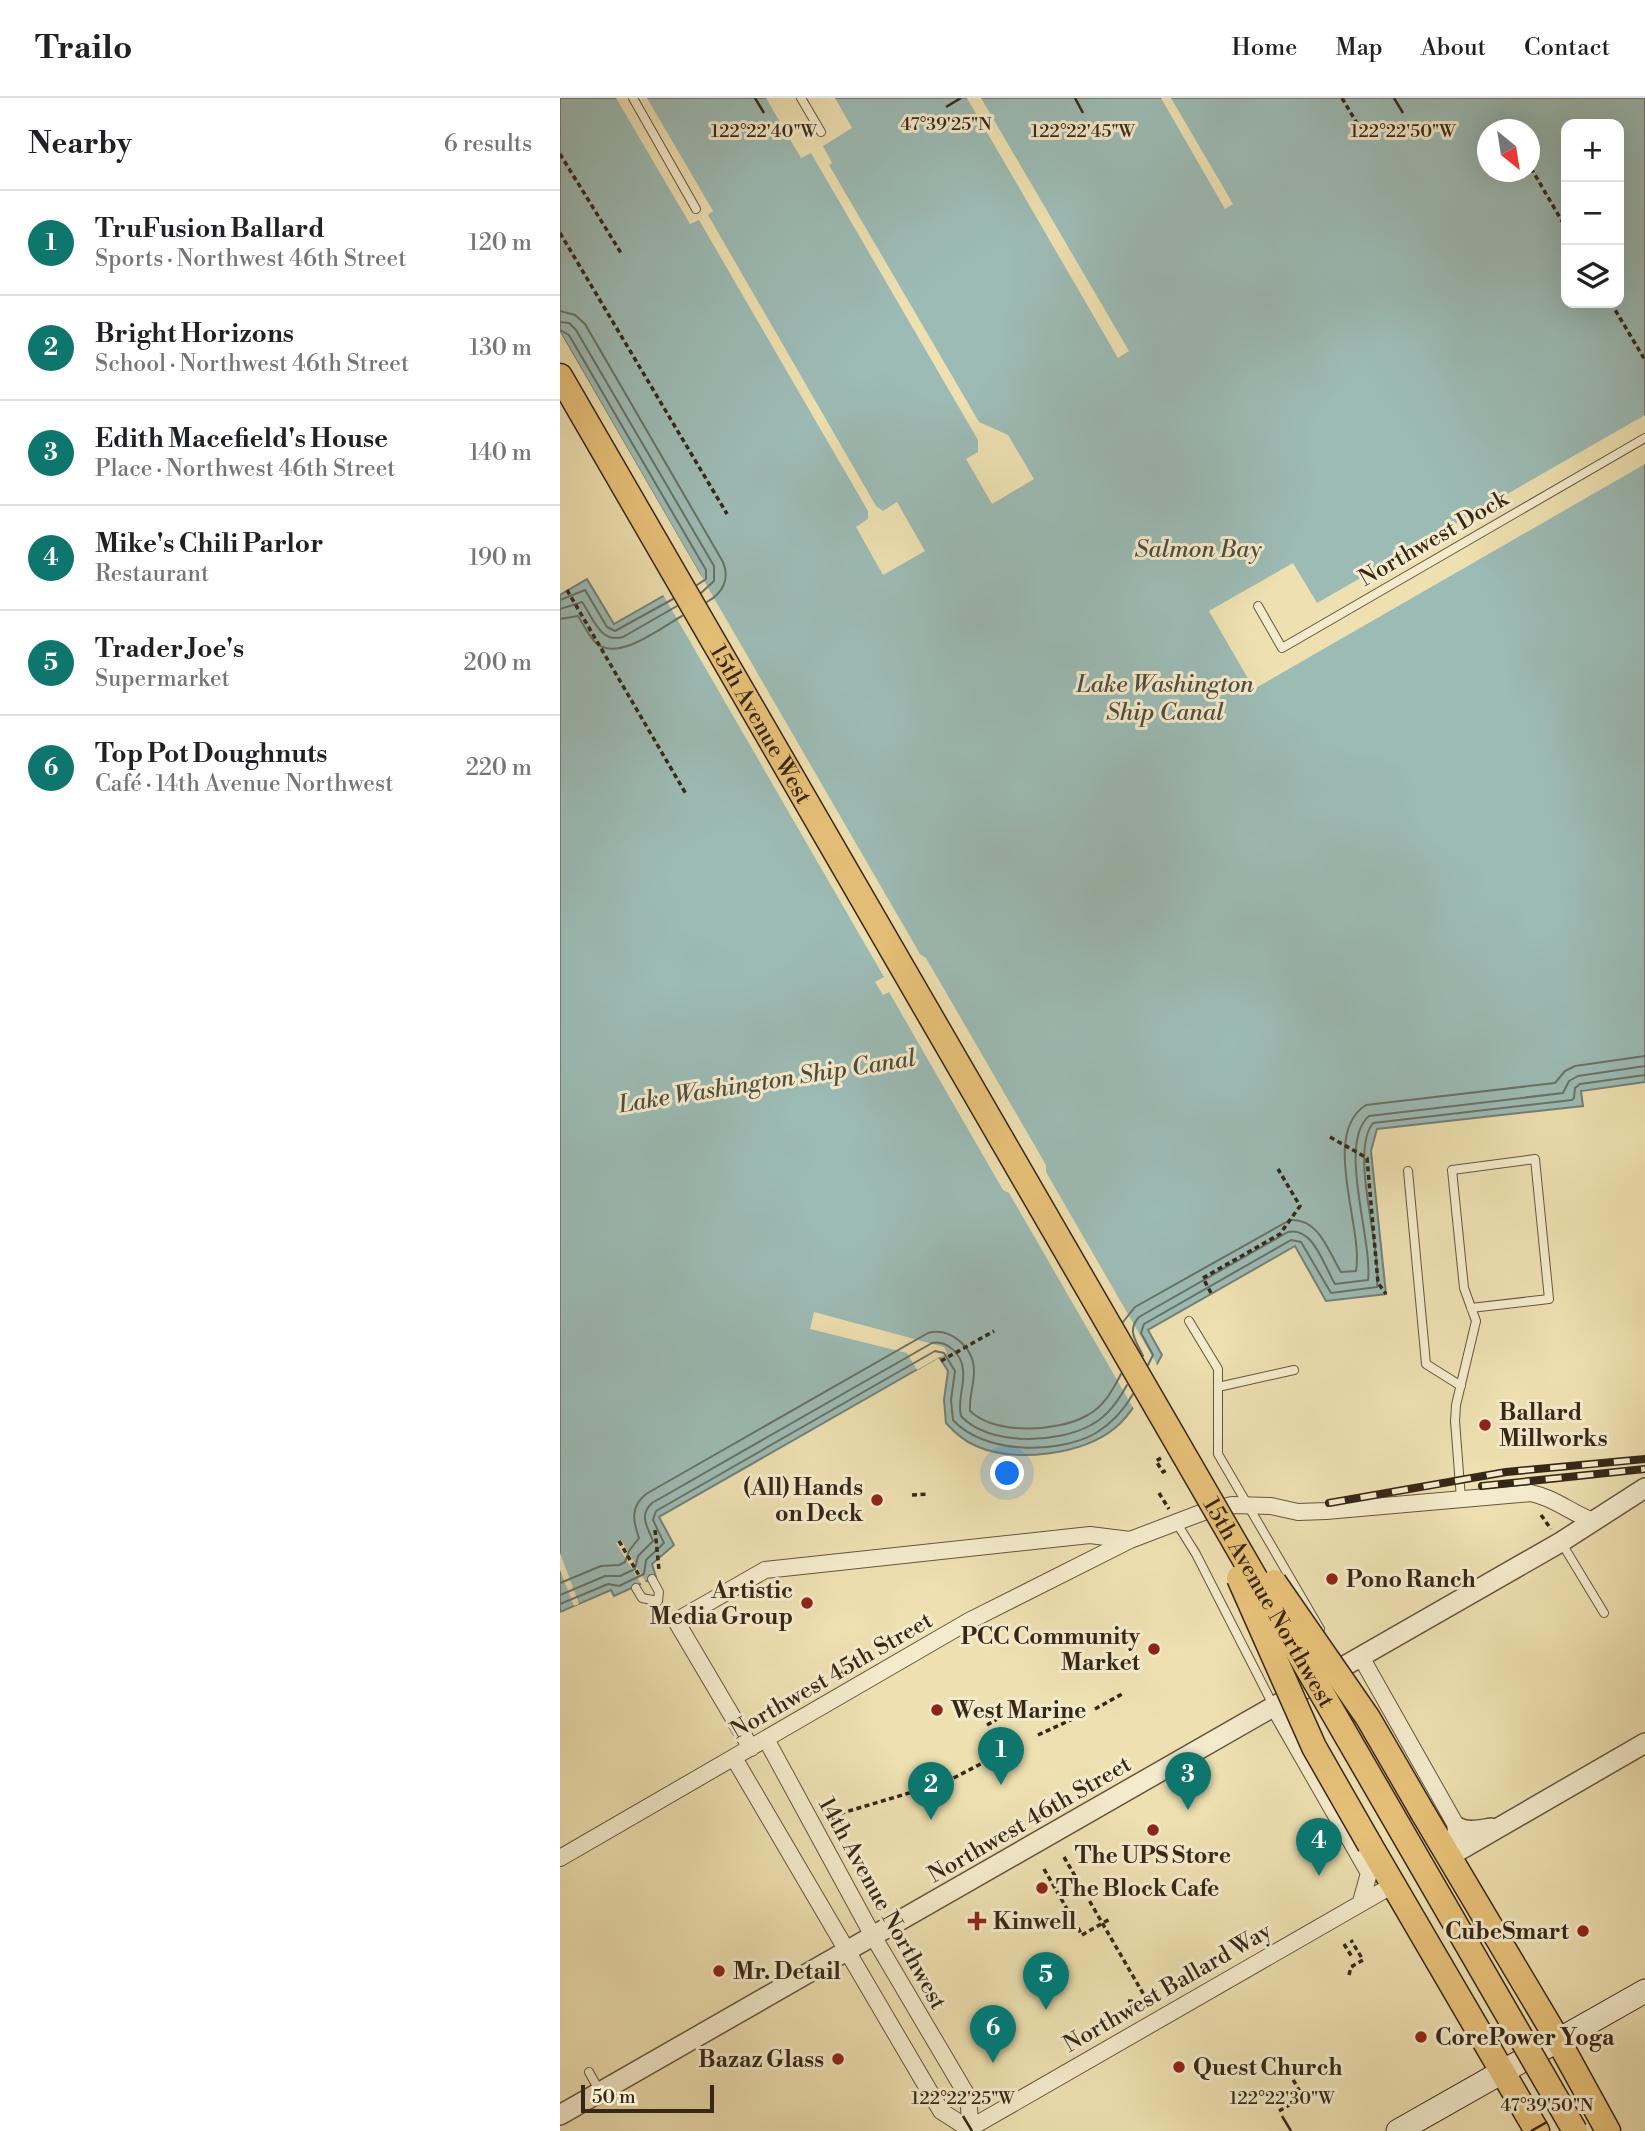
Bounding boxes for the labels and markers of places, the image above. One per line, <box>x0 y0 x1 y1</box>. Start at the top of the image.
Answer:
place label: Ballard Millworks <box>1499 1399 1608 1453</box>
marker: Ballard Millworks <box>1477 1417 1493 1433</box>
place label: (All) Hands on Deck <box>744 1474 864 1528</box>
marker: (All) Hands on Deck <box>869 1492 885 1508</box>
place label: Pono Ranch <box>1346 1566 1476 1594</box>
marker: Pono Ranch <box>1324 1571 1340 1587</box>
place label: Artistic Media Group <box>649 1577 793 1631</box>
marker: Artistic Media Group <box>799 1595 815 1611</box>
place label: PCC Community Market <box>961 1623 1141 1677</box>
marker: PCC Community Market <box>1146 1641 1162 1657</box>
place label: West Marine <box>950 1697 1086 1725</box>
marker: West Marine <box>929 1702 945 1718</box>
pin: 1 <box>978 1727 1024 1785</box>
pin: 3 <box>1165 1752 1211 1810</box>
pin: 2 <box>908 1762 954 1820</box>
pin: 4 <box>1296 1818 1342 1876</box>
marker: The UPS Store <box>1145 1822 1161 1838</box>
place label: The UPS Store <box>1075 1842 1231 1870</box>
place label: The Block Cafe <box>1056 1875 1219 1903</box>
marker: The Block Cafe <box>1034 1880 1050 1896</box>
place label: Kinwell <box>993 1908 1077 1936</box>
marker: Kinwell <box>967 1911 987 1931</box>
place label: CubeSmart <box>1445 1918 1570 1946</box>
marker: CubeSmart <box>1575 1923 1591 1939</box>
pin: 5 <box>1023 1952 1069 2010</box>
place label: Mr. Detail <box>733 1958 841 1986</box>
marker: Mr. Detail <box>711 1963 727 1979</box>
pin: 6 <box>970 2005 1016 2063</box>
place label: CorePower Yoga <box>1435 2024 1615 2052</box>
marker: CorePower Yoga <box>1413 2029 1429 2045</box>
place label: Bazaz Glass <box>698 2046 824 2074</box>
marker: Bazaz Glass <box>830 2051 846 2067</box>
place label: Quest Church <box>1193 2054 1343 2082</box>
marker: Quest Church <box>1171 2059 1187 2075</box>

